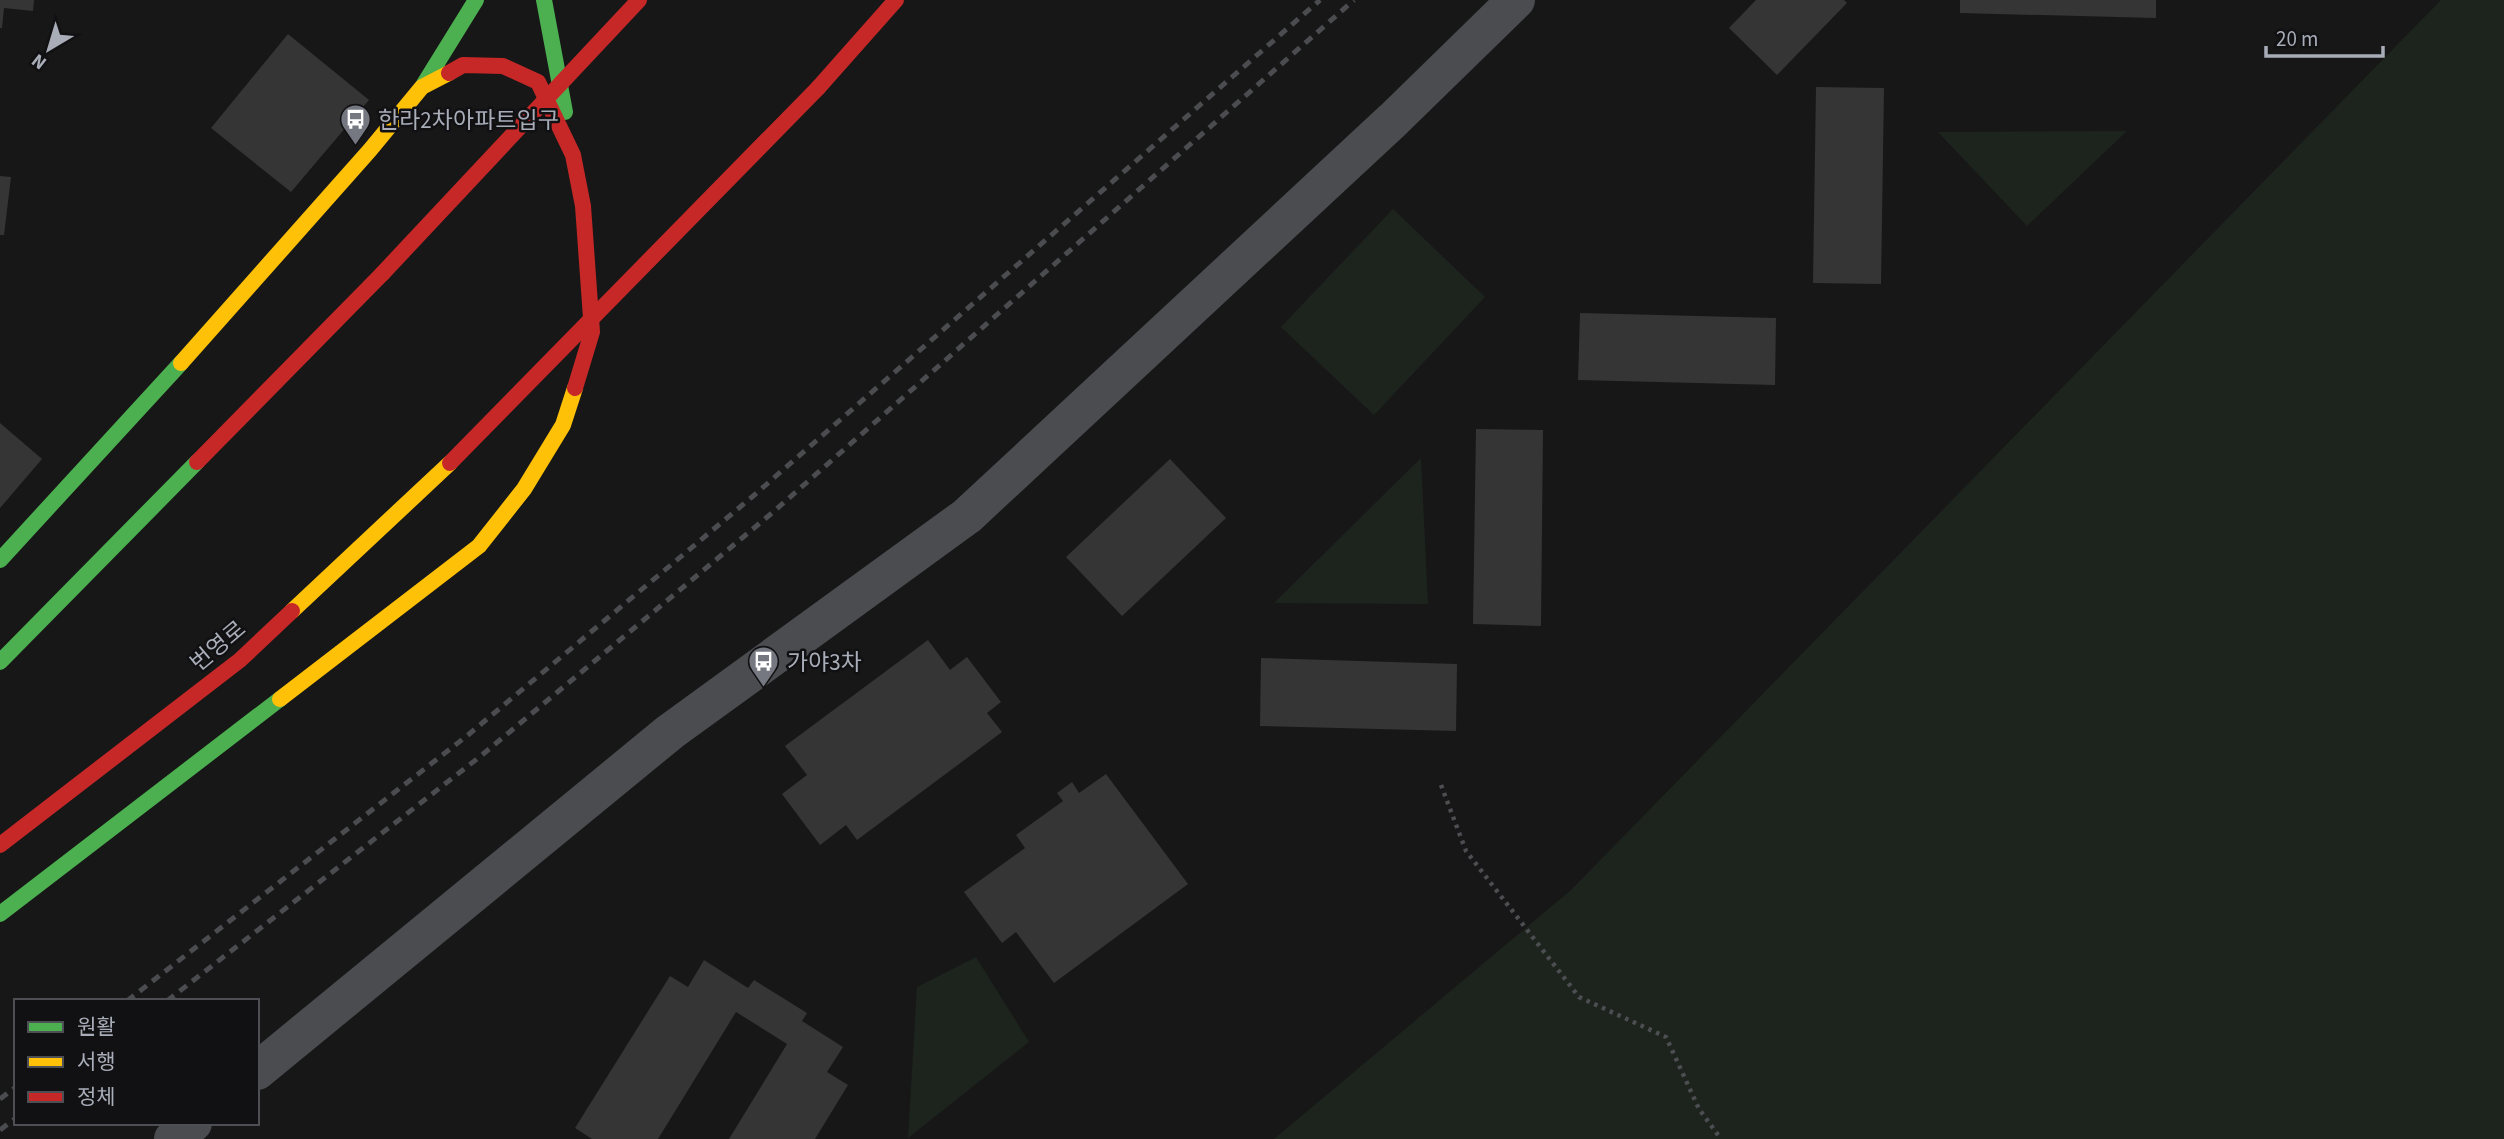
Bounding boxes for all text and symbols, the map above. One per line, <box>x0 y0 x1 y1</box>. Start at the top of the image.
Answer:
north arrow <box>14 14 84 84</box>
scale bar <box>2266 14 2383 58</box>
text: 20 m <box>2276 24 2318 54</box>
text: N <box>26 47 53 76</box>
bus stop icon: 한라2차아파트입구 <box>338 103 372 147</box>
place label: 한라2차아파트입구 <box>378 104 559 137</box>
street label: 번영로 <box>183 613 253 679</box>
bus stop icon: 가야3차 <box>747 645 781 689</box>
place label: 가야3차 <box>787 646 862 679</box>
legend <box>14 999 259 1125</box>
text: 원활 <box>77 1012 116 1042</box>
text: 서행 <box>77 1047 116 1077</box>
text: 정체 <box>77 1082 116 1112</box>

